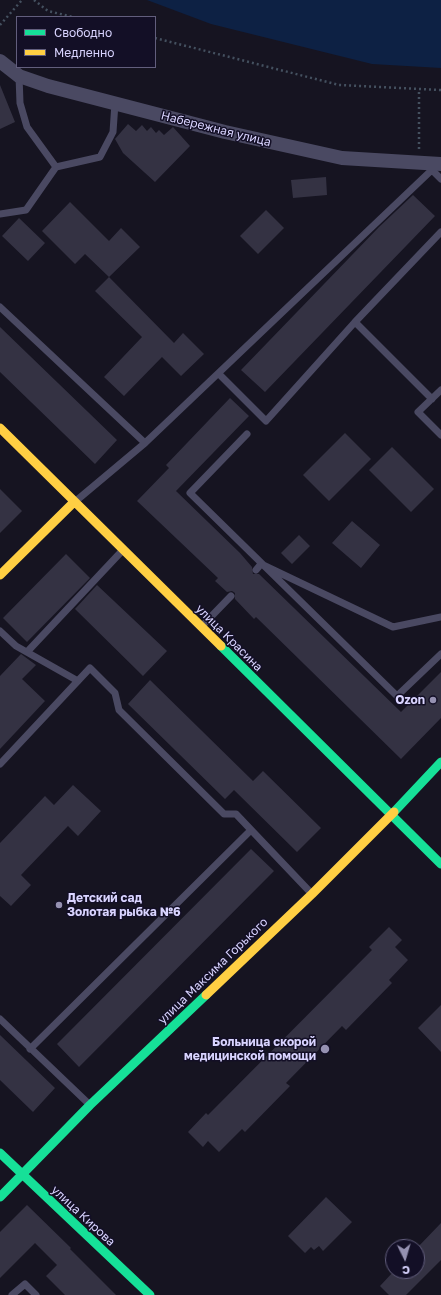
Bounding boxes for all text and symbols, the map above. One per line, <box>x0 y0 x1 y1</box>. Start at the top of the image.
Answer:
legend <box>16 16 156 68</box>
text: Свободно <box>54 25 112 40</box>
text: Медленно <box>54 45 114 60</box>
street label: Набережная улица <box>160 108 272 150</box>
street label: улица Красина <box>193 602 265 674</box>
place label: Ozon <box>395 693 425 707</box>
marker: Ozon <box>428 695 438 705</box>
place label: Детский сад Золотая рыбка №6 <box>67 891 181 919</box>
marker: Детский сад Золотая рыбка №6 <box>54 900 64 910</box>
street label: улица Максима Горького <box>155 915 271 1027</box>
place label: Больница скорой медицинской помощи <box>184 1035 316 1063</box>
marker: Больница скорой медицинской помощи <box>319 1043 331 1055</box>
street label: улица Кирова <box>48 1183 118 1249</box>
north arrow <box>385 1239 425 1279</box>
text: С <box>402 1264 410 1277</box>

